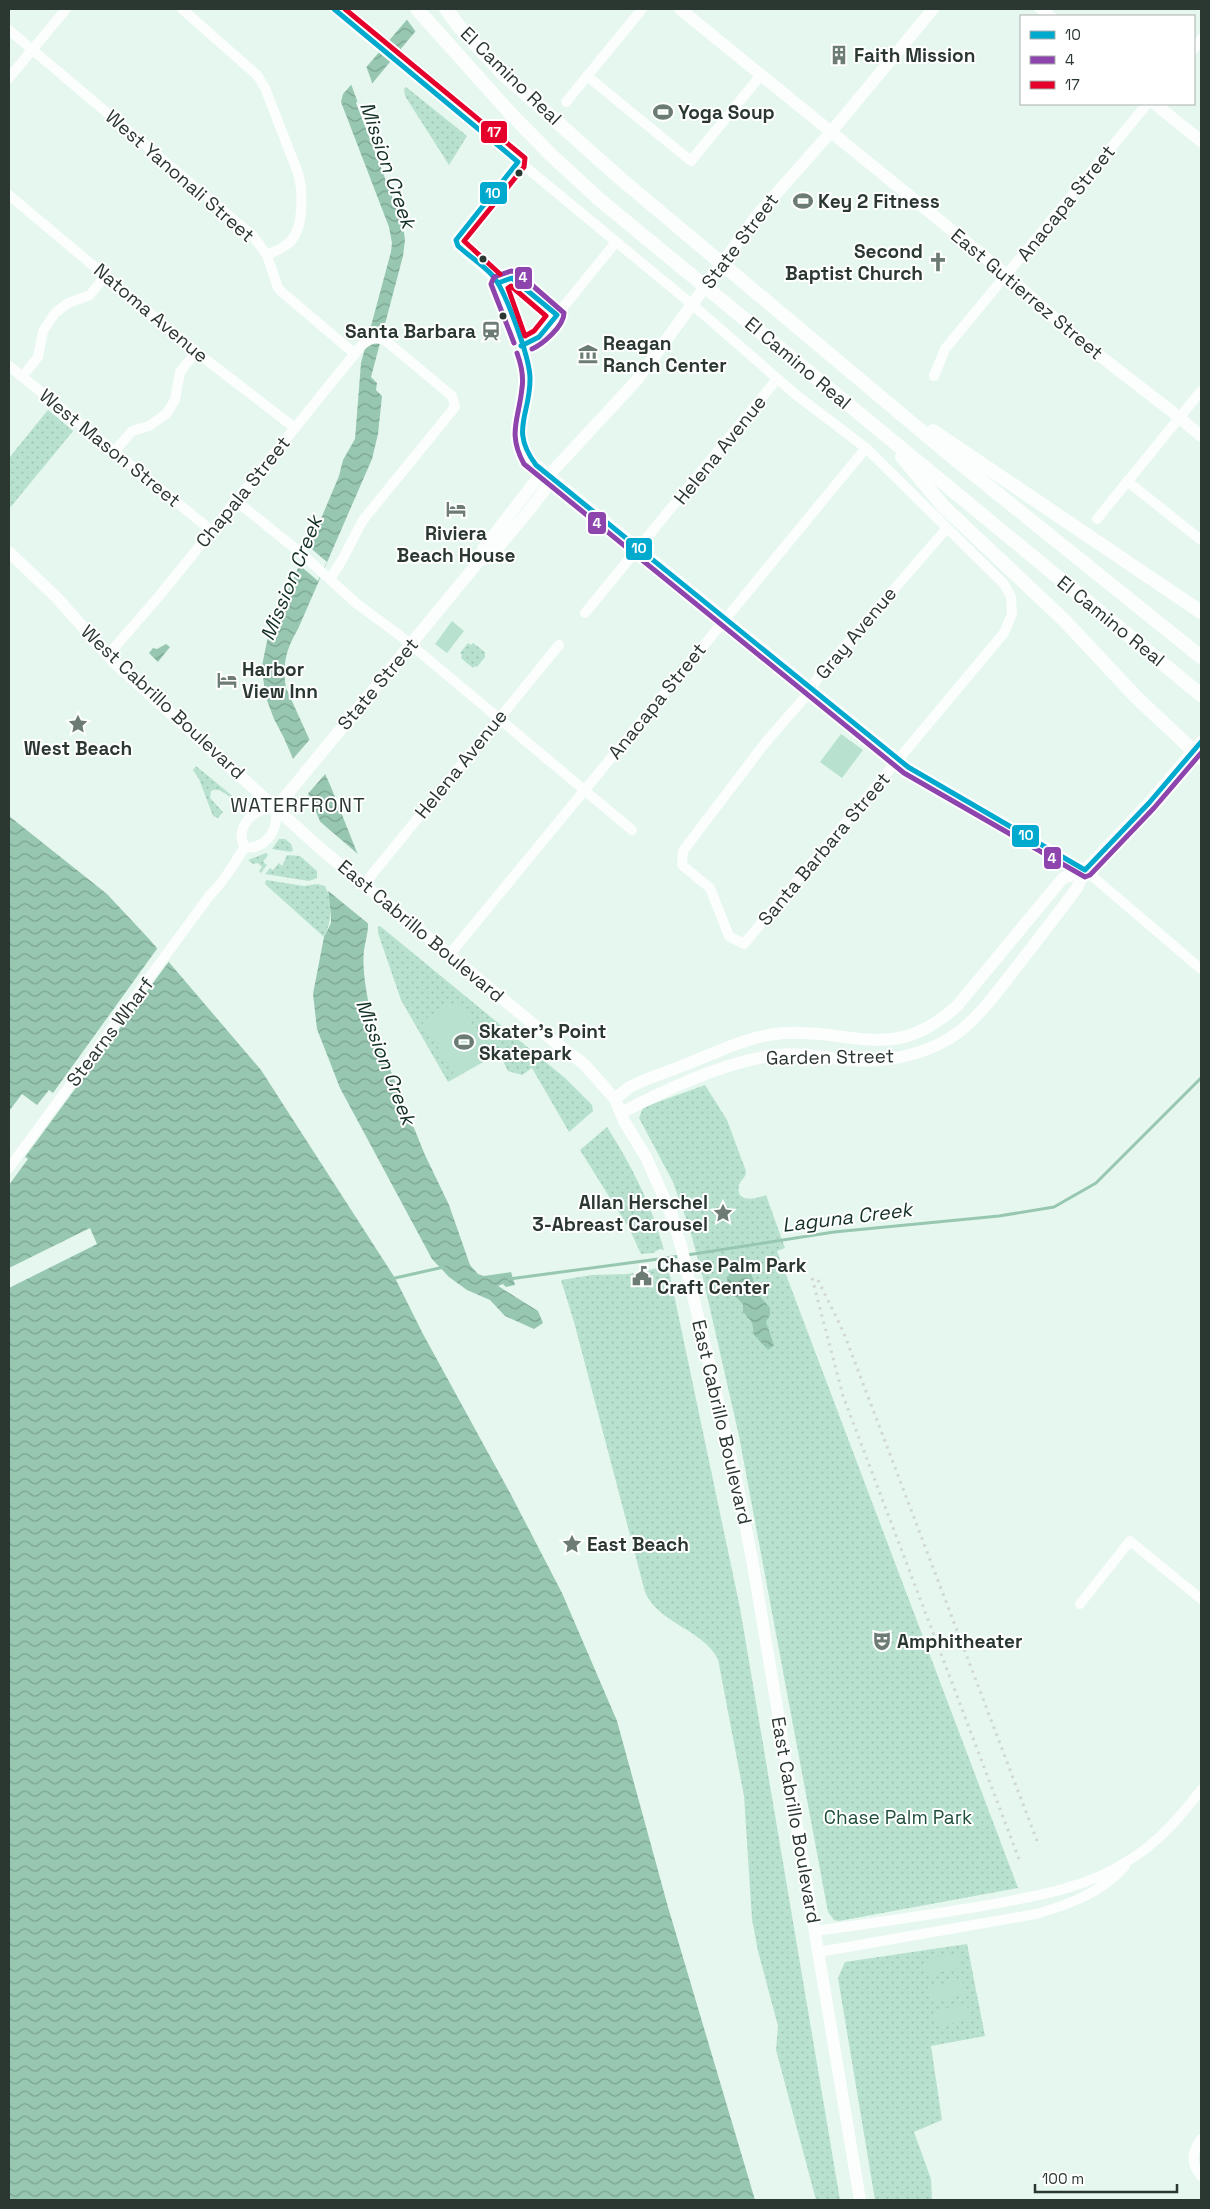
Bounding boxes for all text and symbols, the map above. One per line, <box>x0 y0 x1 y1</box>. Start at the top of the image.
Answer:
legend <box>1020 15 1195 105</box>
street label: El Camino Real <box>455 21 567 131</box>
text: 10 <box>1065 25 1081 44</box>
place label: Faith Mission <box>854 43 975 68</box>
building icon: Faith Mission <box>828 44 850 66</box>
text: 4 <box>1065 50 1074 69</box>
text: 17 <box>1065 75 1080 94</box>
water label: Mission Creek <box>354 98 423 234</box>
place label: Yoga Soup <box>678 100 775 125</box>
sports icon: Yoga Soup <box>652 101 674 123</box>
street label: West Yanonali Street <box>100 104 260 248</box>
line badge: 17 <box>480 120 508 144</box>
text: 17 <box>487 123 501 141</box>
street label: Anacapa Street <box>1011 140 1121 266</box>
unlabelled marker <box>514 168 524 178</box>
line badge: 10 <box>479 181 508 205</box>
text: 10 <box>485 184 501 202</box>
street label: State Street <box>696 188 784 294</box>
place label: Key 2 Fitness <box>818 189 940 214</box>
sports icon: Key 2 Fitness <box>792 190 814 212</box>
street label: East Gutierrez Street <box>946 223 1108 365</box>
place label: Second Baptist Church <box>785 239 923 286</box>
church icon: Second Baptist Church <box>927 251 949 273</box>
unlabelled marker <box>478 254 488 264</box>
street label: Natoma Avenue <box>89 258 213 368</box>
line badge: 4 <box>514 266 533 290</box>
text: 4 <box>519 268 528 286</box>
unlabelled marker <box>498 311 508 321</box>
street label: El Camino Real <box>740 311 856 415</box>
place label: Santa Barbara <box>345 319 476 344</box>
station icon: Santa Barbara <box>480 320 502 342</box>
place label: Reagan Ranch Center <box>603 331 727 378</box>
museum icon: Reagan Ranch Center <box>577 343 599 365</box>
street label: West Mason Street <box>34 383 186 513</box>
street label: Helena Avenue <box>668 390 772 510</box>
street label: Chapala Street <box>190 431 296 553</box>
hotel icon: Riviera Beach House <box>445 498 467 520</box>
water label: Mission Creek <box>254 510 329 644</box>
line badge: 4 <box>587 511 607 535</box>
text: 4 <box>593 514 602 532</box>
place label: Riviera Beach House <box>397 521 515 568</box>
line badge: 10 <box>625 537 653 561</box>
text: 10 <box>631 539 647 557</box>
street label: El Camino Real <box>1052 570 1170 672</box>
street label: Gray Avenue <box>810 582 902 684</box>
street label: West Cabrillo Boulevard <box>76 619 250 785</box>
street label: State Street <box>332 633 424 735</box>
street label: Anacapa Street <box>602 638 712 764</box>
place label: Harbor View Inn <box>242 657 318 704</box>
hotel icon: Harbor View Inn <box>216 669 238 691</box>
street label: Helena Avenue <box>409 704 513 824</box>
place icon: West Beach <box>67 713 89 735</box>
place label: West Beach <box>24 736 132 761</box>
street label: Santa Barbara Street <box>752 767 896 931</box>
district label: WATERFRONT <box>230 792 366 818</box>
line badge: 10 <box>1011 824 1040 848</box>
text: 10 <box>1018 826 1034 844</box>
line badge: 4 <box>1043 846 1062 870</box>
text: 4 <box>1048 849 1057 867</box>
street label: East Cabrillo Boulevard <box>333 854 509 1008</box>
street label: Stearns Wharf <box>61 972 159 1092</box>
water label: Mission Creek <box>350 996 423 1131</box>
place label: Skater's Point Skatepark <box>479 1019 606 1066</box>
sports icon: Skater's Point Skatepark <box>453 1031 475 1053</box>
street label: Garden Street <box>766 1043 894 1071</box>
place label: Allan Herschel 3-Abreast Carousel <box>532 1190 708 1237</box>
water label: Laguna Creek <box>781 1196 916 1238</box>
place icon: Allan Herschel 3-Abreast Carousel <box>712 1202 734 1224</box>
place label: Chase Palm Park Craft Center <box>657 1253 807 1300</box>
public building icon: Chase Palm Park Craft Center <box>631 1265 653 1287</box>
street label: East Cabrillo Boulevard <box>686 1317 758 1527</box>
place label: East Beach <box>587 1532 689 1557</box>
place icon: East Beach <box>561 1533 583 1555</box>
place label: Amphitheater <box>897 1629 1023 1654</box>
theatre icon: Amphitheater <box>871 1630 893 1652</box>
street label: East Cabrillo Boulevard <box>766 1715 826 1925</box>
park label: Chase Palm Park <box>824 1805 972 1830</box>
scale bar <box>1035 2162 1178 2194</box>
text: 100 m <box>1042 2169 1084 2188</box>

